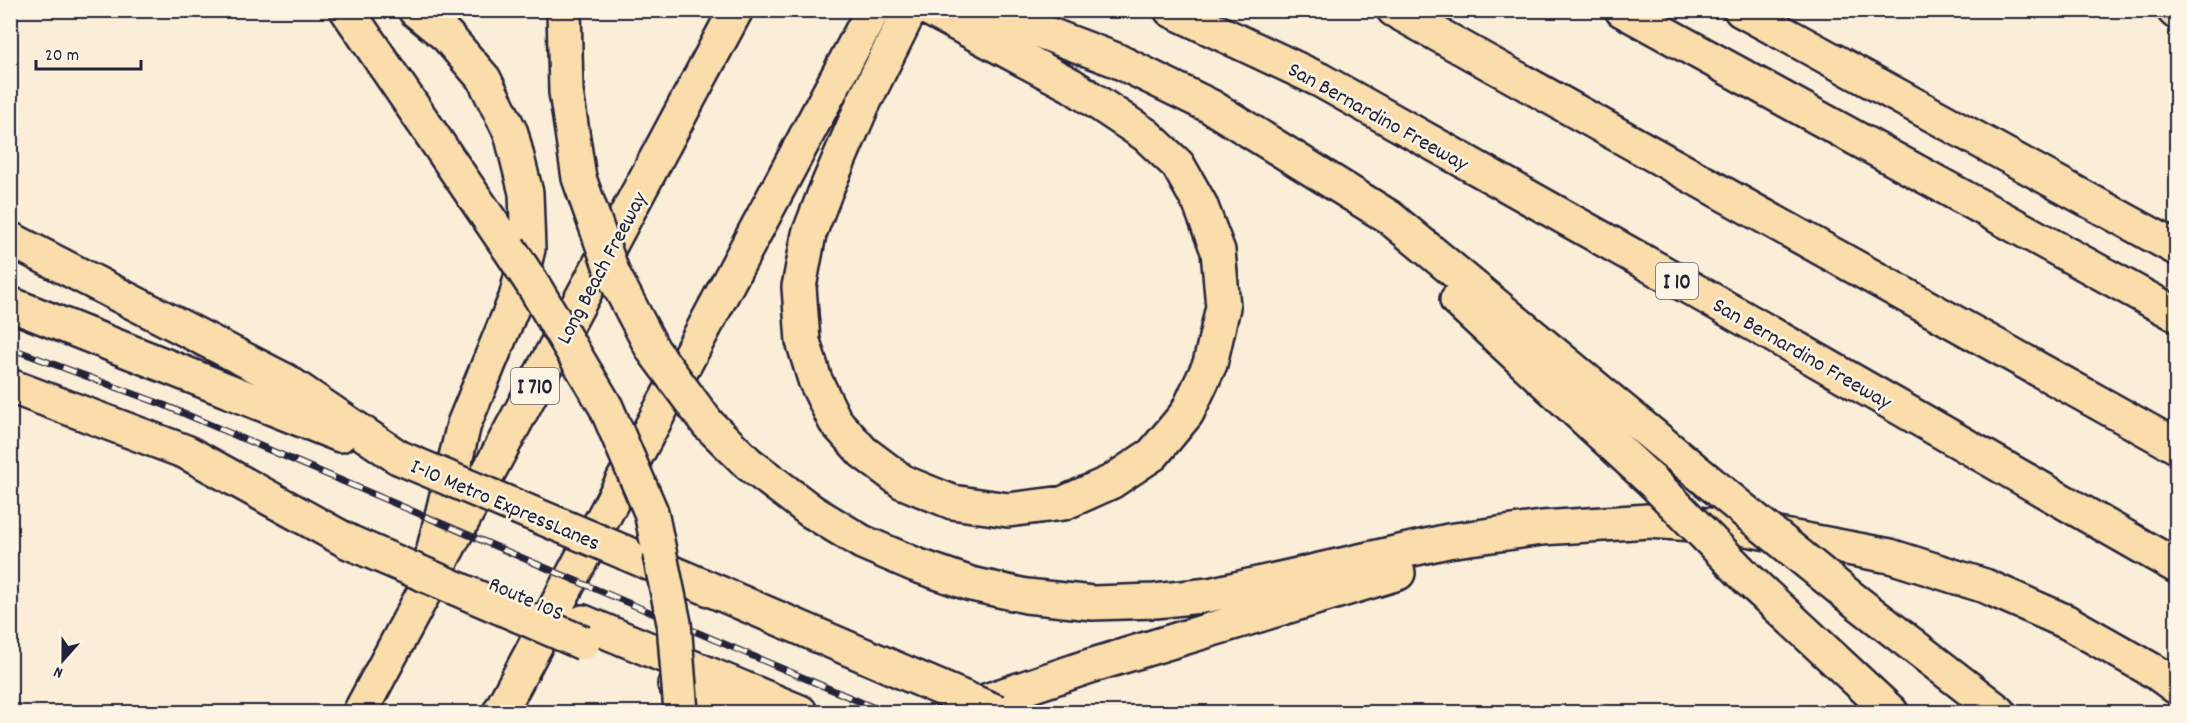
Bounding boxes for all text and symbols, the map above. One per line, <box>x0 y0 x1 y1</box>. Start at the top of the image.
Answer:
scale bar <box>36 33 141 71</box>
text: 20 m <box>45 44 79 69</box>
street label: San Bernardino Freeway <box>1281 55 1474 181</box>
street label: Long Beach Freeway <box>550 186 657 350</box>
road number: I 10 <box>1656 263 1698 299</box>
street label: San Bernardino Freeway <box>1706 291 1898 420</box>
road number: I 710 <box>511 368 559 404</box>
street label: I-10 Metro ExpressLanes <box>405 452 604 560</box>
street label: Route 10S <box>483 570 568 630</box>
north arrow <box>33 630 93 690</box>
text: N <box>51 659 66 684</box>

